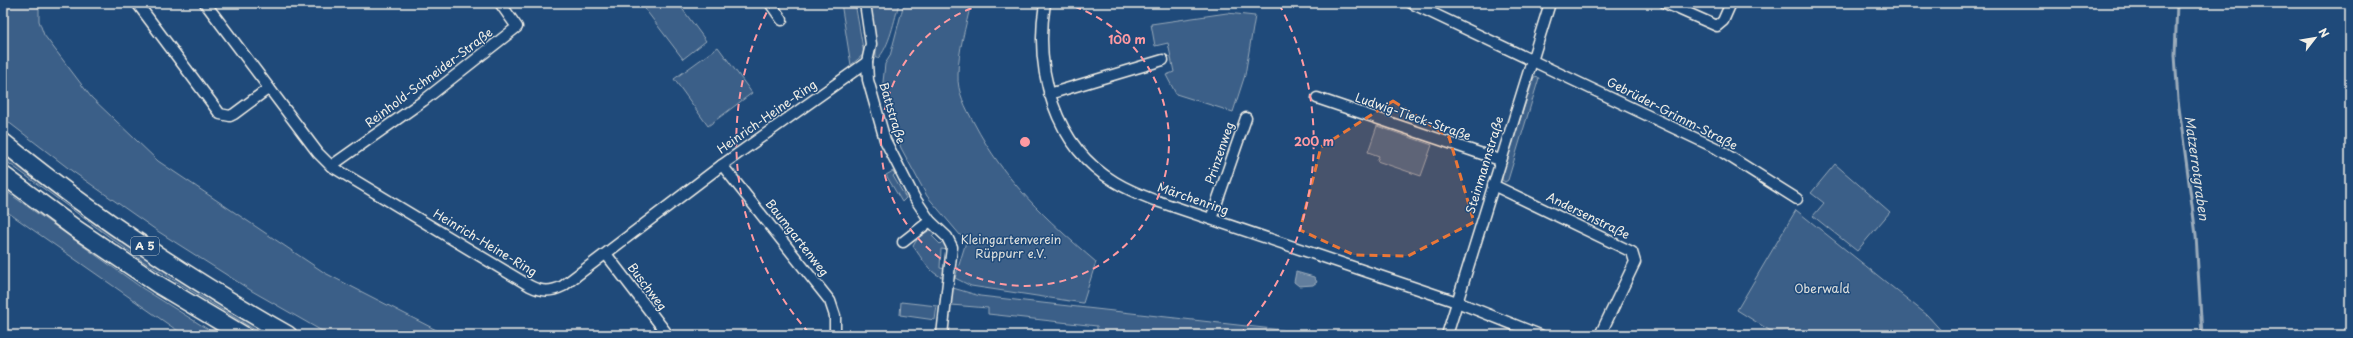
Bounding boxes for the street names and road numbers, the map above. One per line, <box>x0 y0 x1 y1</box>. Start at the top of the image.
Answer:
street label: Reinhold-Schneider-Straße <box>361 23 496 131</box>
street label: Gebrüder-Grimm-Straße <box>1604 72 1741 154</box>
street label: Heinrich-Heine-Ring <box>713 75 820 157</box>
street label: Battstraße <box>875 80 911 146</box>
street label: Ludwig-Tieck-Straße <box>1353 88 1474 144</box>
street label: Steinmannstraße <box>1461 114 1507 216</box>
street label: Prinzenweg <box>1200 119 1238 186</box>
street label: Märchenring <box>1155 177 1231 219</box>
street label: Andersenstraße <box>1544 187 1633 243</box>
street label: Baumgartenweg <box>762 195 834 280</box>
street label: Heinrich-Heine-Ring <box>430 204 541 280</box>
road number: A 5 <box>131 237 159 255</box>
street label: Buschweg <box>624 259 672 314</box>

